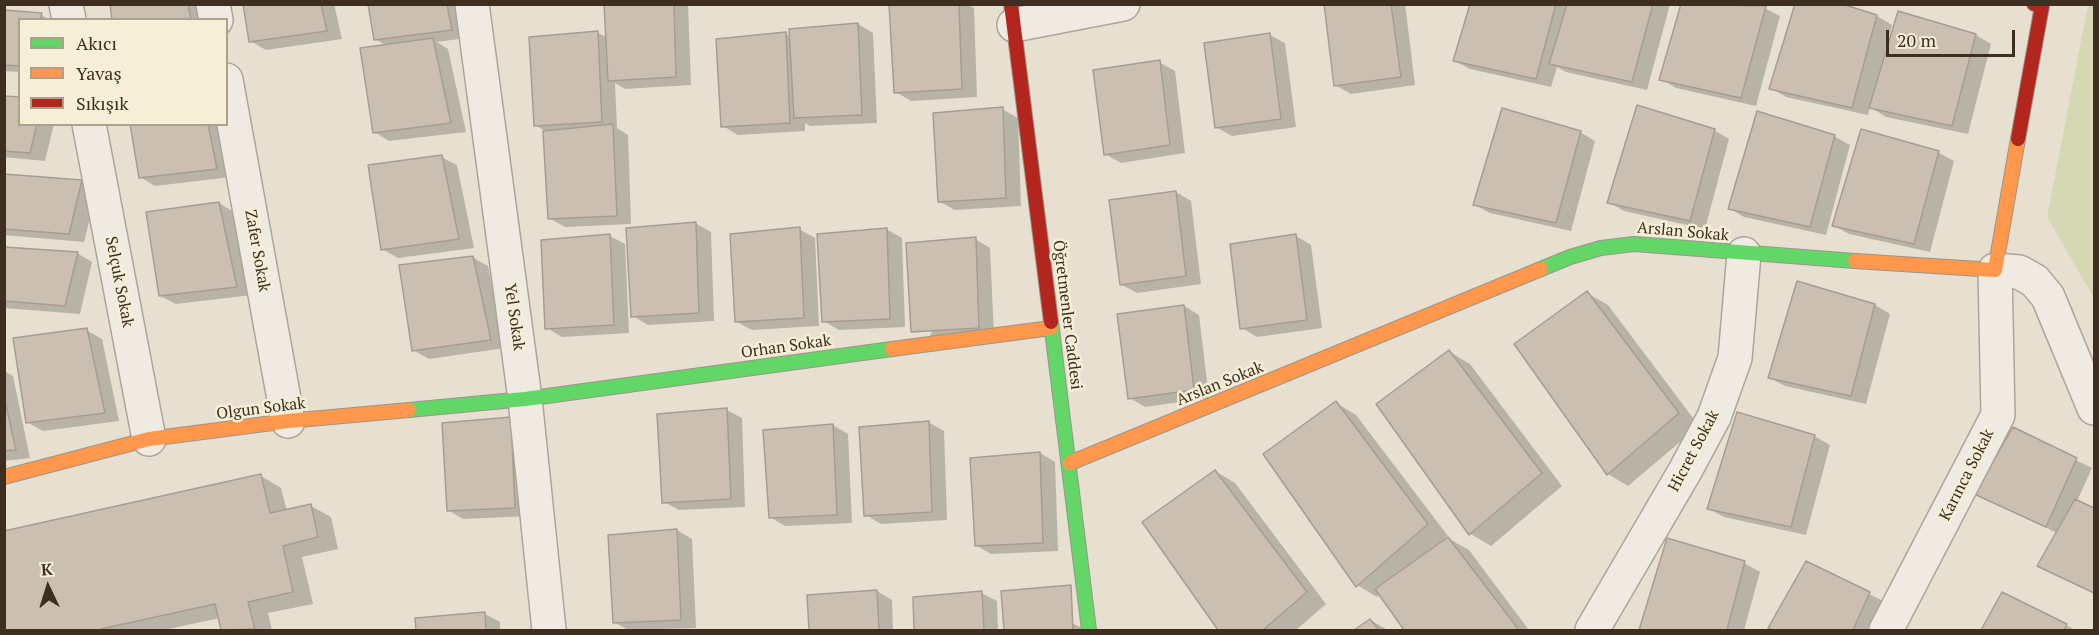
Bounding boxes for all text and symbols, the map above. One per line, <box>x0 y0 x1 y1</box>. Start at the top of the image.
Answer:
legend <box>18 18 228 126</box>
scale bar <box>1889 18 2018 56</box>
text: 20 m <box>1897 28 1936 52</box>
text: Akıcı <box>76 31 117 55</box>
text: Yavaş <box>76 61 122 85</box>
text: Sıkışık <box>76 91 129 115</box>
street label: Zafer Sokak <box>240 208 274 294</box>
street label: Arslan Sokak <box>1636 218 1730 246</box>
street label: Selçuk Sokak <box>101 235 137 329</box>
street label: Öğretmenler Caddesi <box>1048 239 1086 391</box>
street label: Yel Sokak <box>500 282 528 352</box>
street label: Orhan Sokak <box>740 331 832 363</box>
street label: Arslan Sokak <box>1174 358 1266 410</box>
street label: Olgun Sokak <box>215 394 307 424</box>
street label: Hicret Sokak <box>1664 407 1724 495</box>
street label: Karınca Sokak <box>1936 426 1998 524</box>
north arrow <box>18 557 78 617</box>
text: K <box>40 558 53 580</box>

